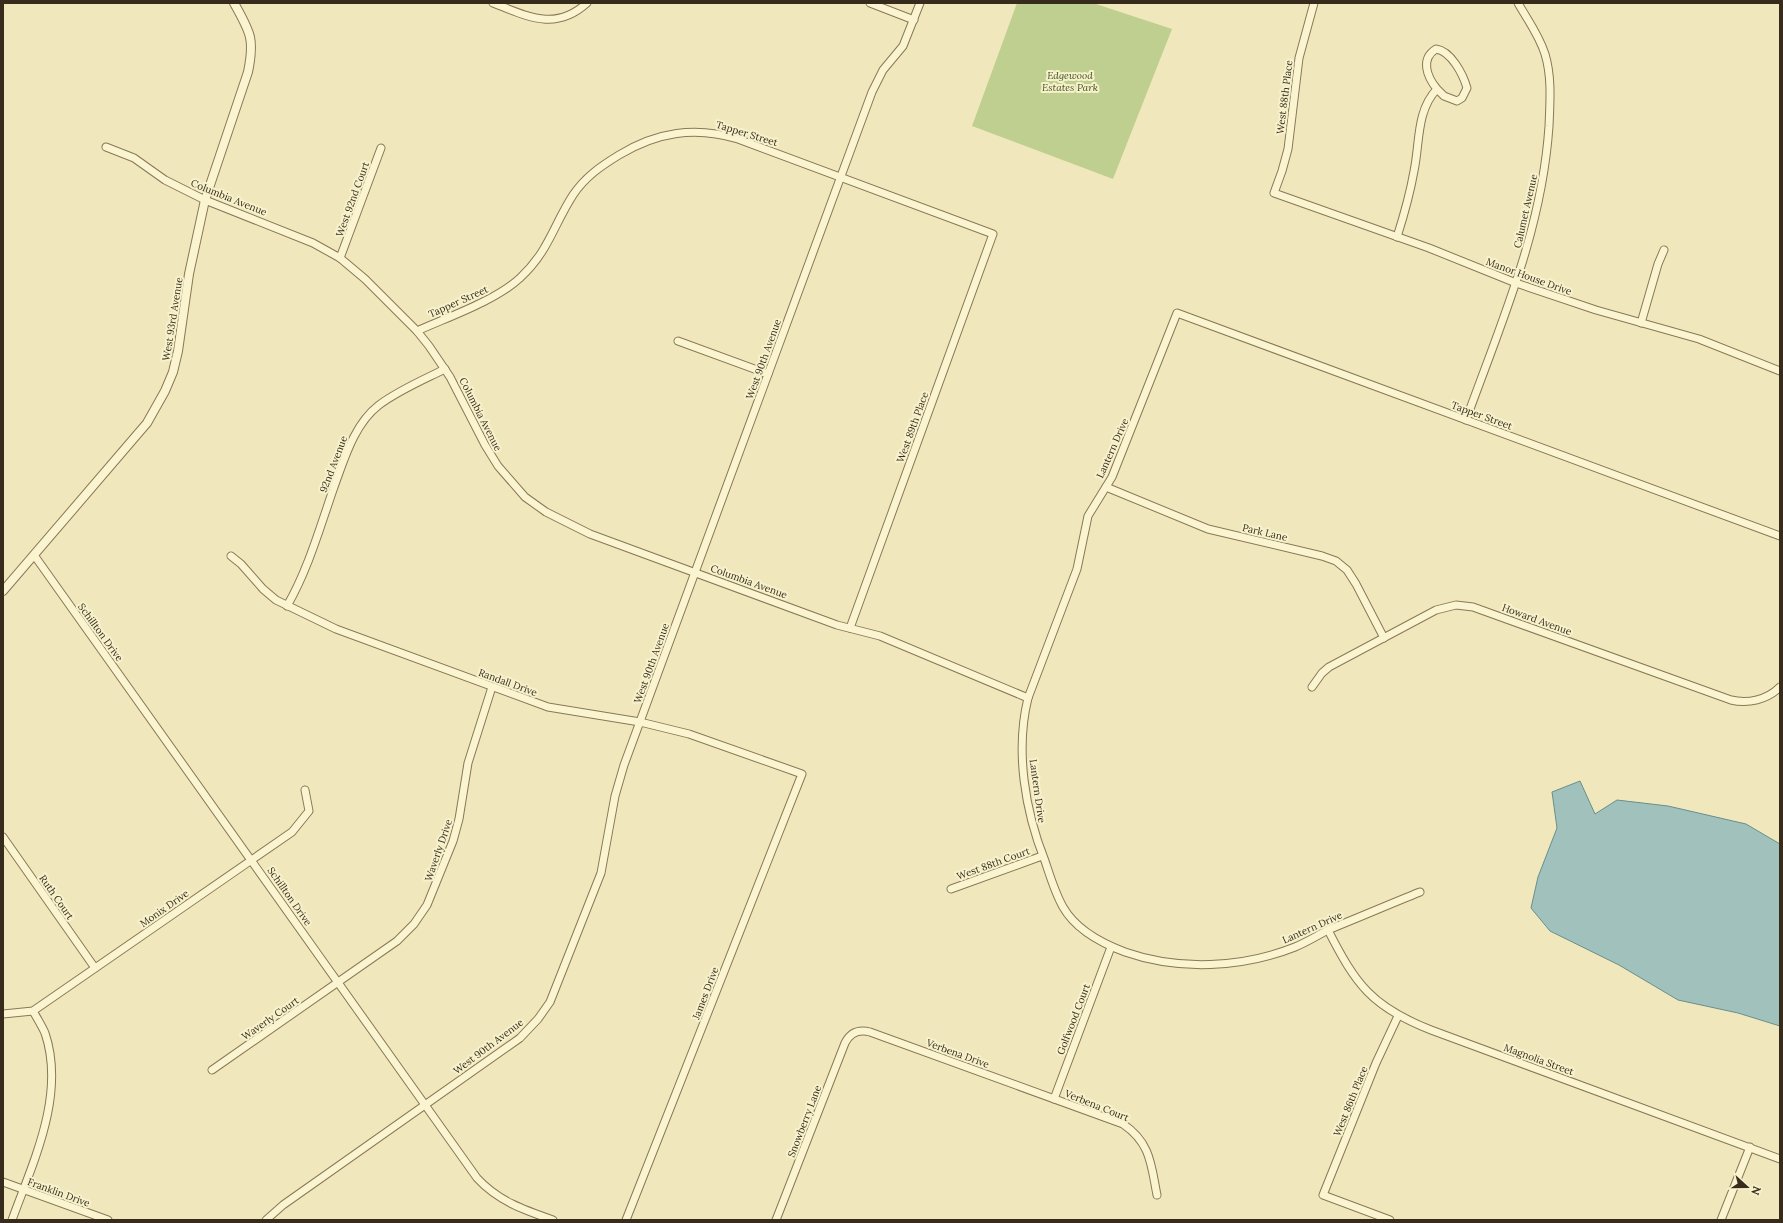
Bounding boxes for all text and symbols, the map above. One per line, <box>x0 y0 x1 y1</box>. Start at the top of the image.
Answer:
street label: West 88th Place <box>1274 59 1296 135</box>
park label: Edgewood Estates Park <box>1042 69 1098 94</box>
street label: Tapper Street <box>714 118 779 149</box>
street label: West 92nd Court <box>333 160 372 239</box>
street label: Calumet Avenue <box>1511 172 1540 249</box>
street label: Columbia Avenue <box>189 176 269 219</box>
street label: Manor House Drive <box>1484 255 1574 298</box>
street label: West 93rd Avenue <box>159 276 186 362</box>
street label: Tapper Street <box>426 282 490 320</box>
street label: West 90th Avenue <box>743 317 784 401</box>
street label: Columbia Avenue <box>456 375 505 454</box>
street label: West 89th Place <box>894 389 932 464</box>
street label: Tapper Street <box>1450 398 1514 433</box>
street label: Lantern Drive <box>1093 416 1132 480</box>
street label: 92nd Avenue <box>317 433 350 494</box>
street label: Park Lane <box>1241 521 1289 544</box>
street label: Columbia Avenue <box>709 562 790 602</box>
street label: Schillton Drive <box>75 601 126 664</box>
street label: Howard Avenue <box>1500 601 1574 638</box>
street label: West 90th Avenue <box>631 621 672 705</box>
street label: Randall Drive <box>477 666 540 699</box>
street label: Lantern Drive <box>1027 758 1049 824</box>
street label: Waverly Drive <box>422 817 455 883</box>
street label: West 88th Court <box>955 844 1032 883</box>
street label: Schillton Drive <box>265 864 315 929</box>
street label: Ruth Court <box>36 872 77 922</box>
street label: Monix Drive <box>137 886 192 930</box>
street label: Lantern Drive <box>1280 908 1345 947</box>
street label: James Drive <box>689 964 722 1022</box>
street label: Golfwood Court <box>1054 982 1093 1057</box>
street label: Waverly Court <box>239 994 302 1043</box>
street label: West 90th Avenue <box>451 1015 526 1077</box>
street label: Verbena Drive <box>924 1036 992 1071</box>
street label: Magnolia Street <box>1502 1041 1576 1078</box>
street label: West 86th Place <box>1330 1064 1371 1138</box>
street label: Snowberry Lane <box>785 1083 824 1159</box>
street label: Verbena Court <box>1062 1086 1131 1124</box>
north arrow <box>1727 1167 1767 1207</box>
street label: Franklin Drive <box>26 1175 92 1210</box>
text: N <box>1748 1184 1764 1198</box>

